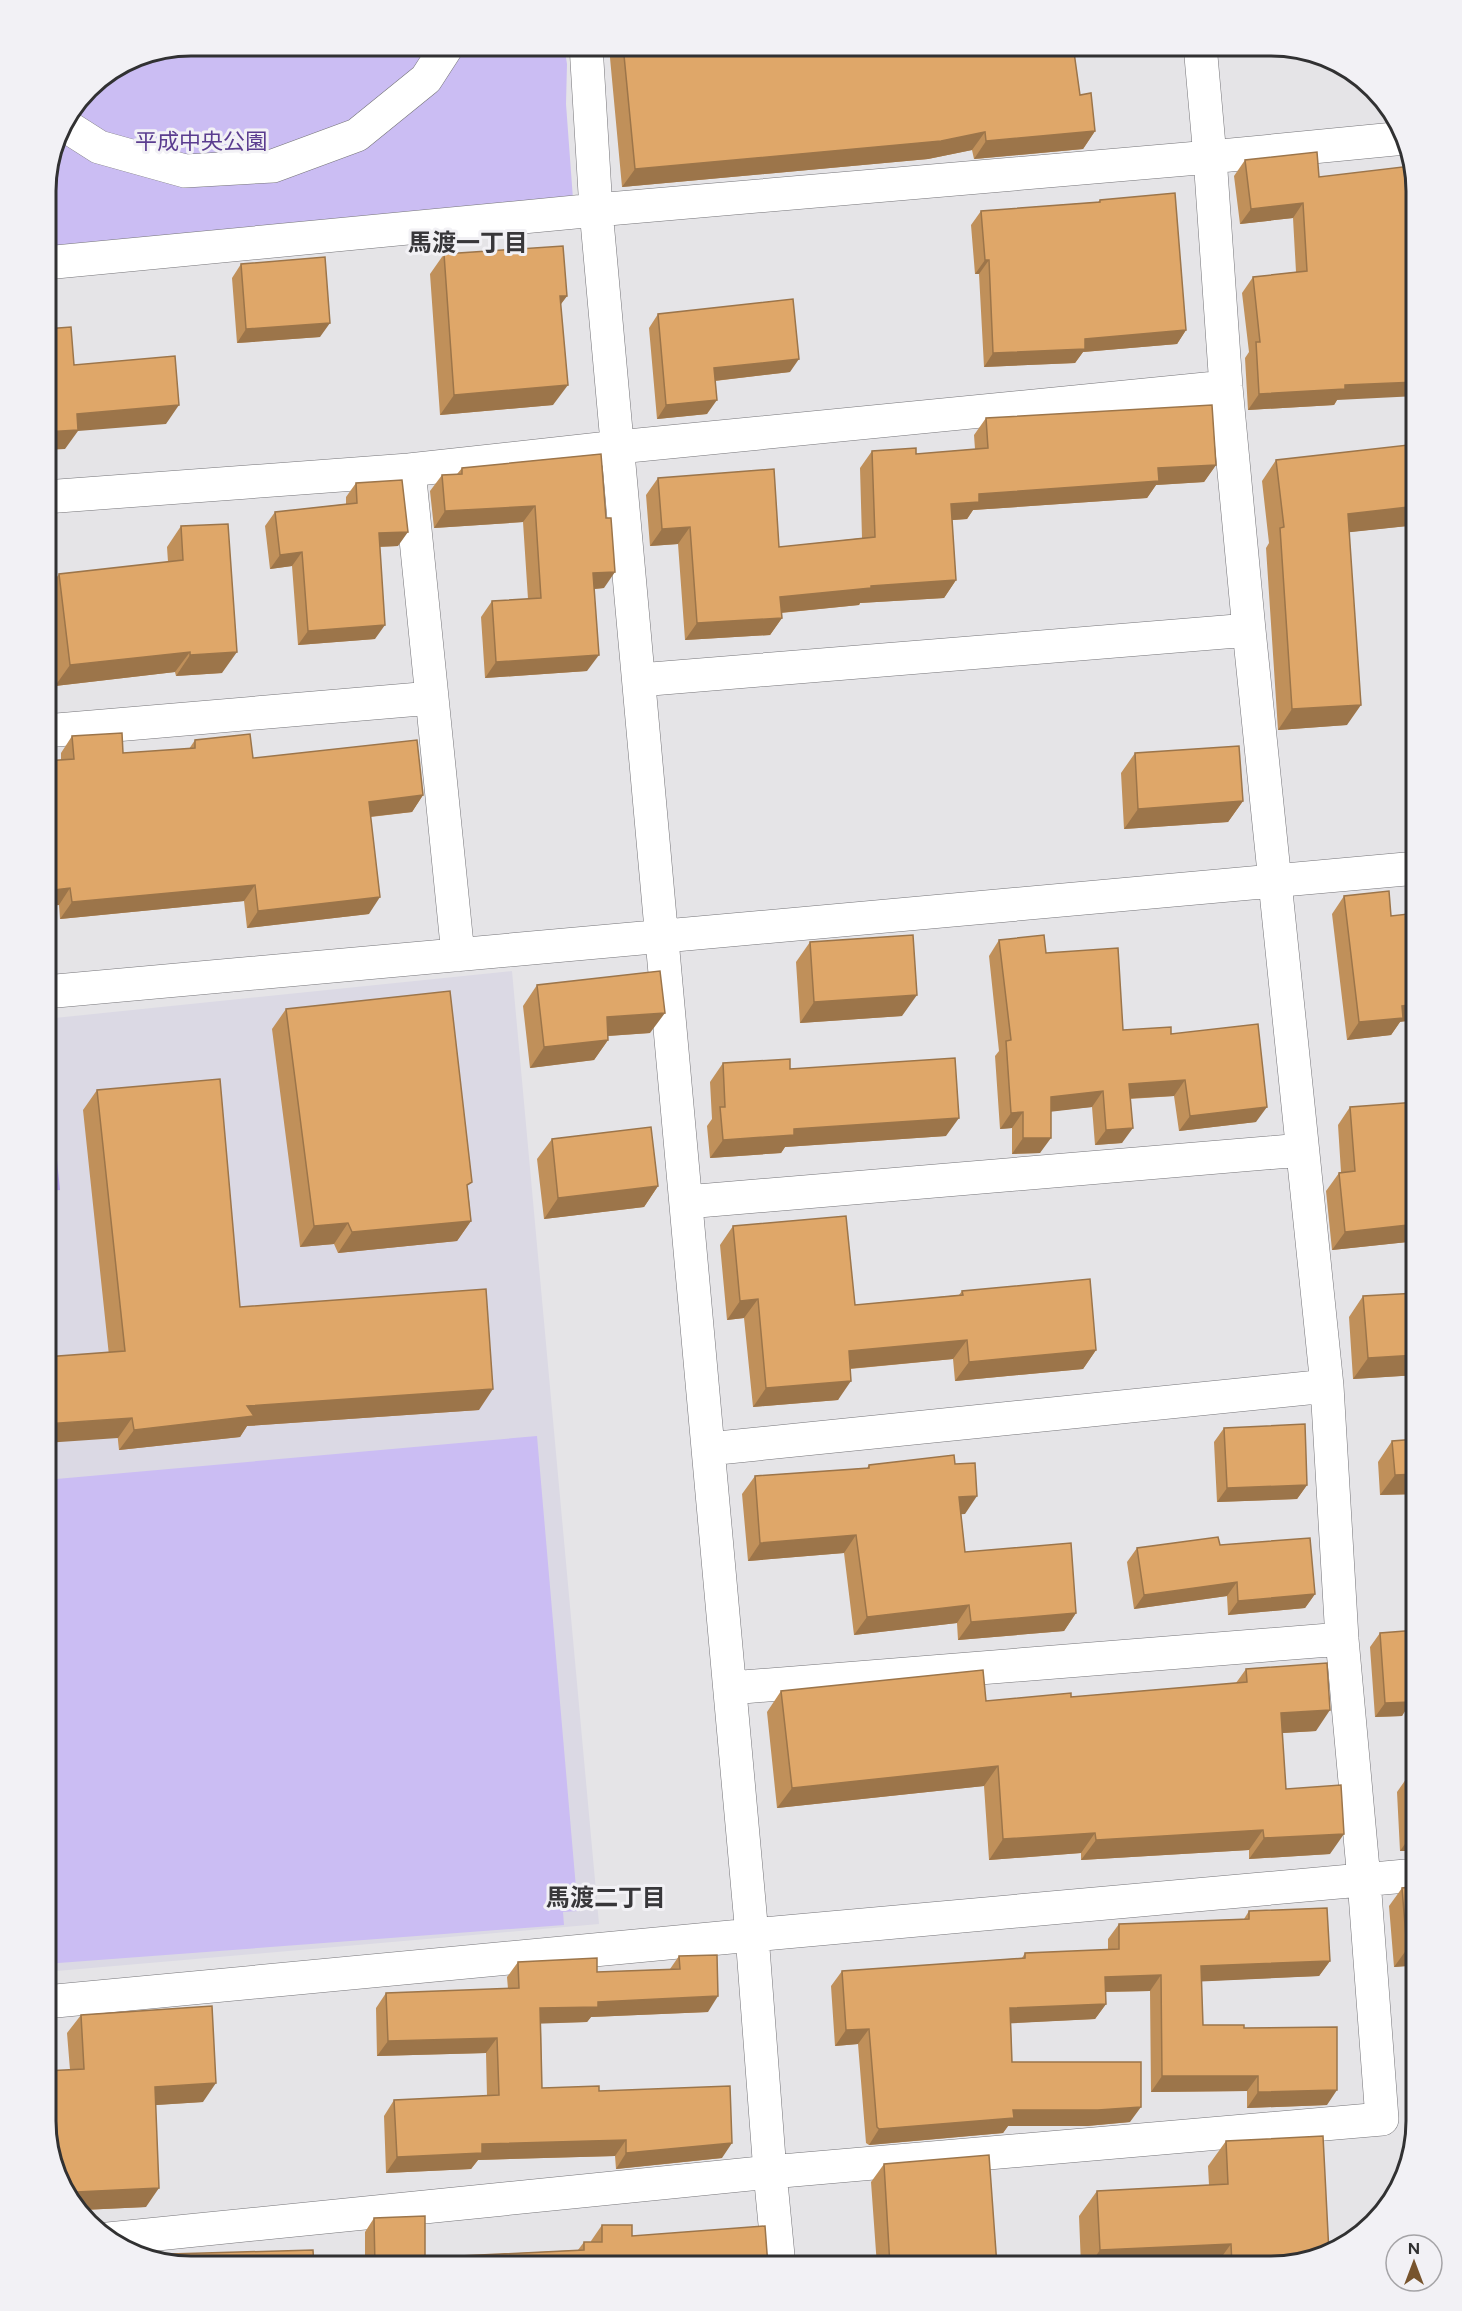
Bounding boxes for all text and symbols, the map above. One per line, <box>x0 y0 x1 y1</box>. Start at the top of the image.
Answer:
park label: 平成中央公園 <box>135 128 267 155</box>
district label: 馬渡一丁目 <box>408 228 528 257</box>
district label: 馬渡二丁目 <box>546 1883 666 1912</box>
north arrow <box>1384 2233 1444 2293</box>
text: N <box>1408 2239 1420 2258</box>

